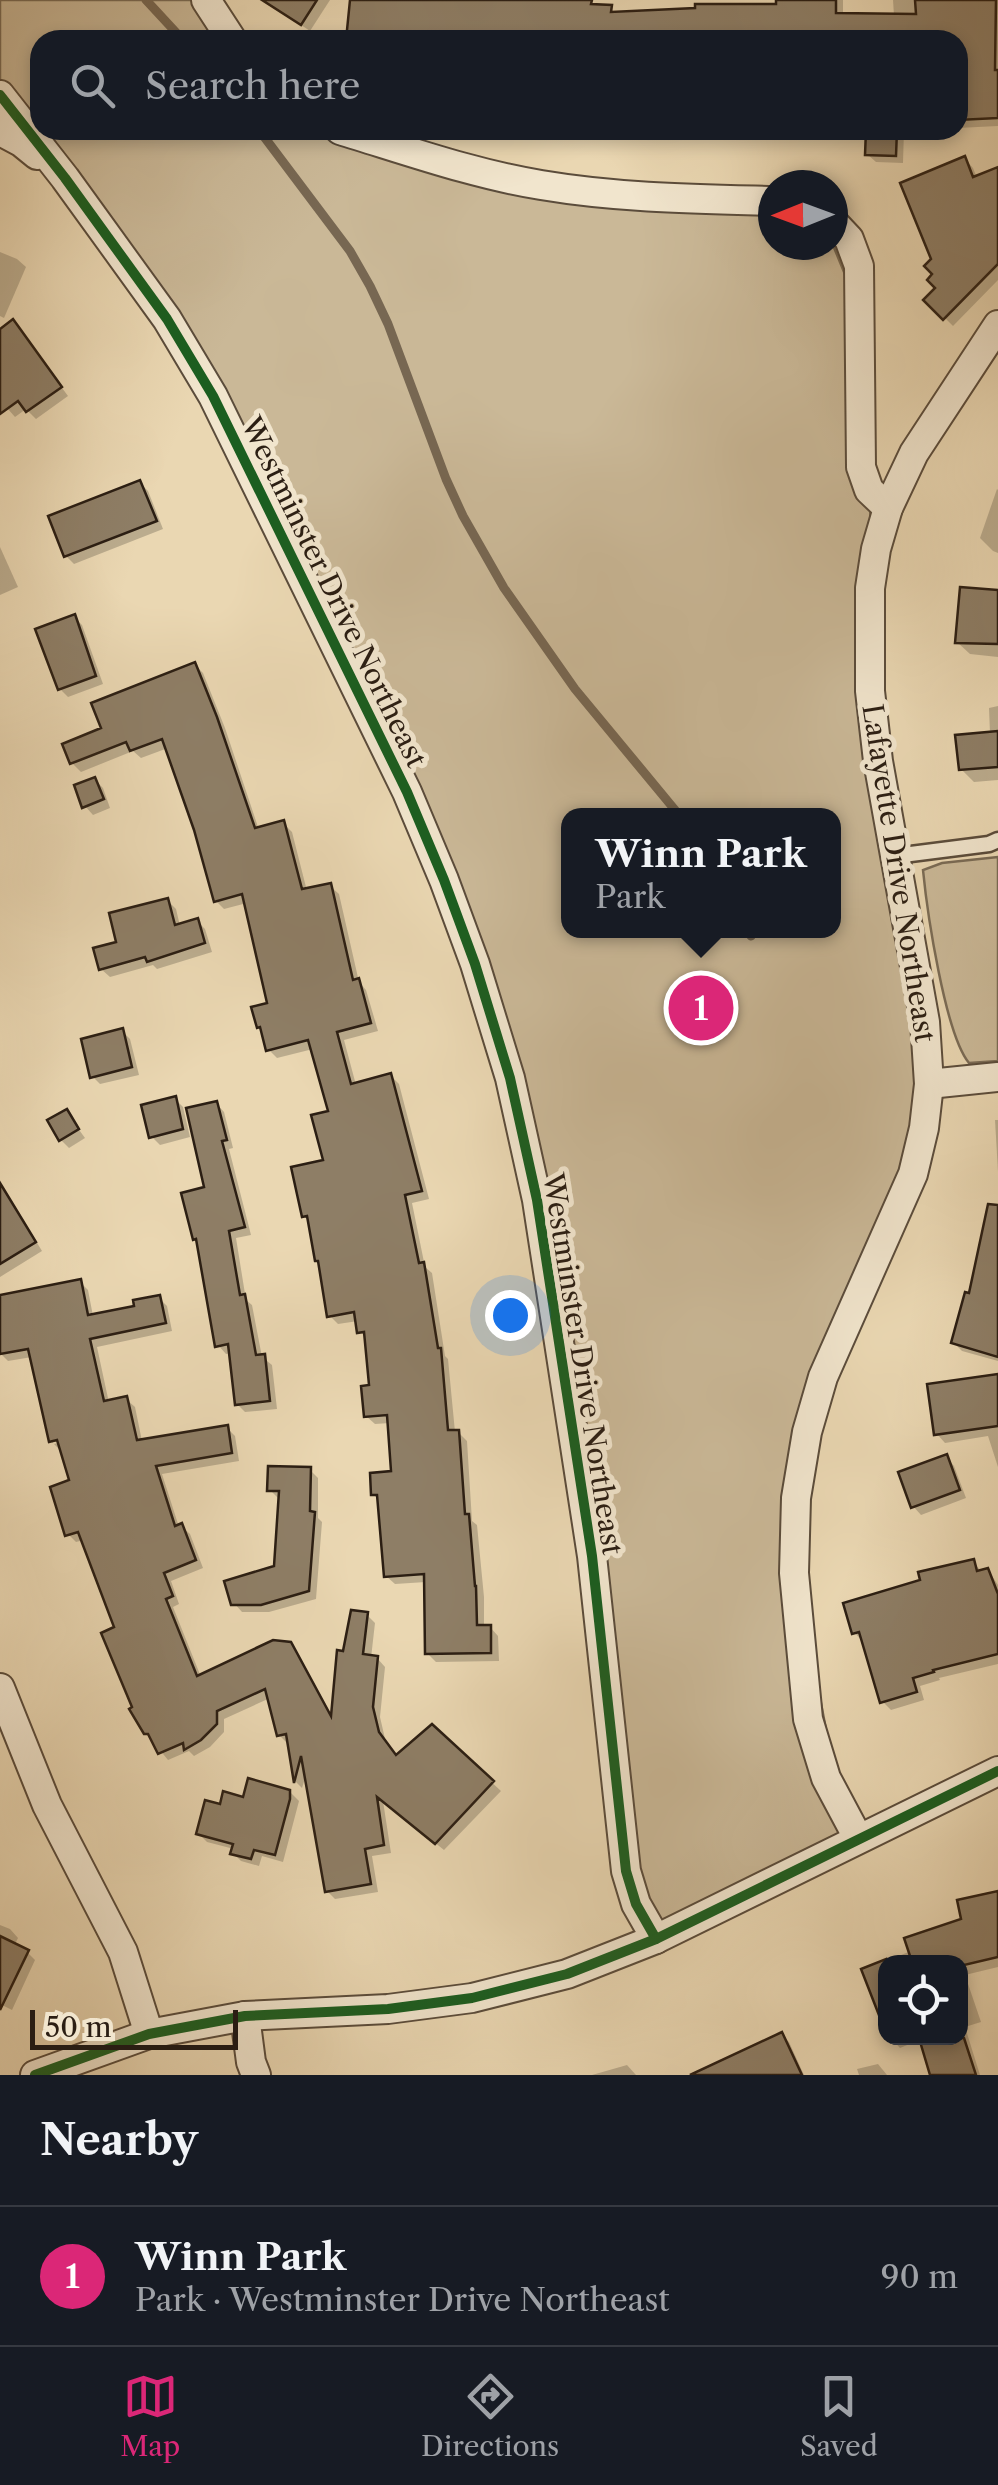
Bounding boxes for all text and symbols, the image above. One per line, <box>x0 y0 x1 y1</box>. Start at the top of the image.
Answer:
search box <box>30 30 968 140</box>
icon: search <box>65 58 120 113</box>
text: Search here <box>145 62 360 109</box>
north arrow <box>758 170 848 260</box>
street label: Westminster Drive Northeast <box>234 410 434 773</box>
street label: Lafayette Drive Northeast <box>855 701 943 1045</box>
popup <box>561 808 841 938</box>
text: Winn Park <box>595 830 807 877</box>
text: Park <box>595 877 665 916</box>
pin: 1 <box>668 970 734 1046</box>
street label: Westminster Drive Northeast <box>536 1170 630 1557</box>
your location <box>485 1290 536 1341</box>
map controls <box>878 1955 968 2045</box>
button: locate <box>878 1955 968 2045</box>
scale bar <box>30 2005 238 2050</box>
text: 50 m <box>45 2010 112 2044</box>
text: Nearby <box>40 2114 198 2166</box>
text: Winn Park <box>135 2233 346 2280</box>
text: 1 <box>65 2257 80 2296</box>
text: 90 m <box>881 2257 958 2296</box>
text: Park · Westminster Drive Northeast <box>135 2280 670 2319</box>
tab: Map <box>120 2369 180 2463</box>
tab: Directions <box>421 2369 559 2463</box>
tab: Saved <box>800 2369 878 2463</box>

